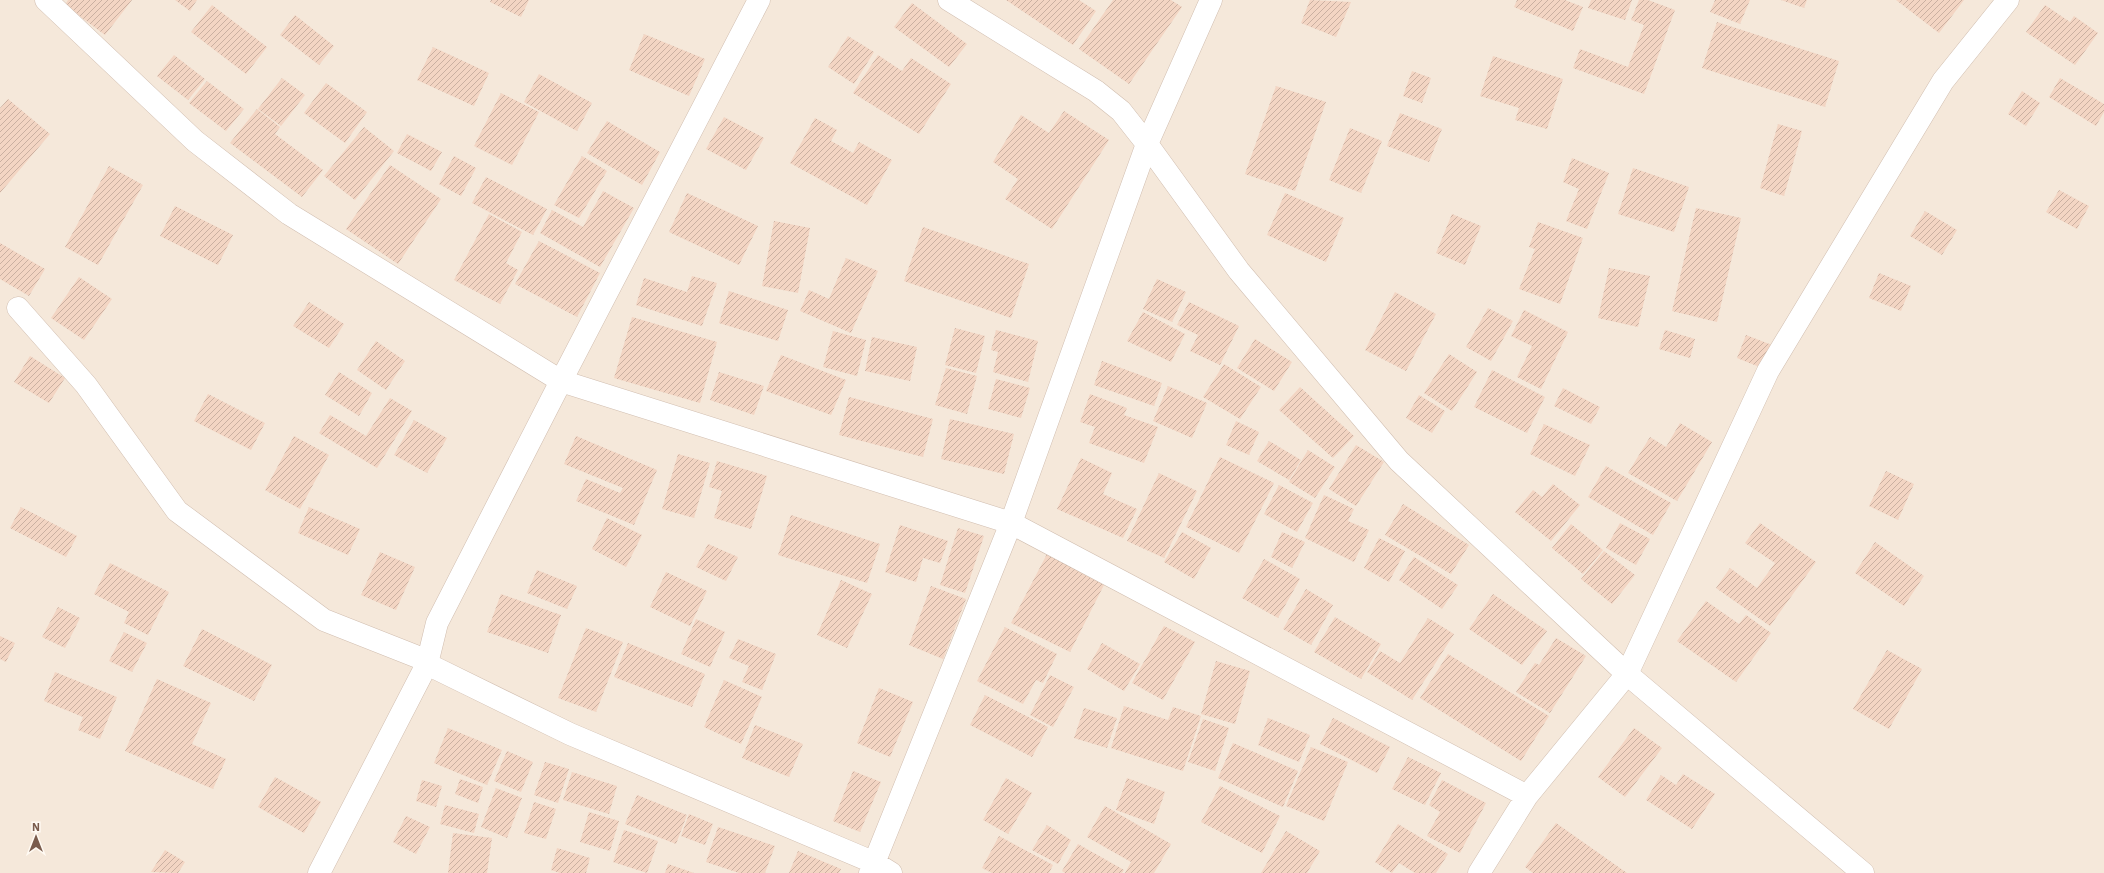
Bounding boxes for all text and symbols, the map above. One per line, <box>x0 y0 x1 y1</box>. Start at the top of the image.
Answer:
north arrow <box>16 817 56 857</box>
text: N <box>32 820 40 834</box>

